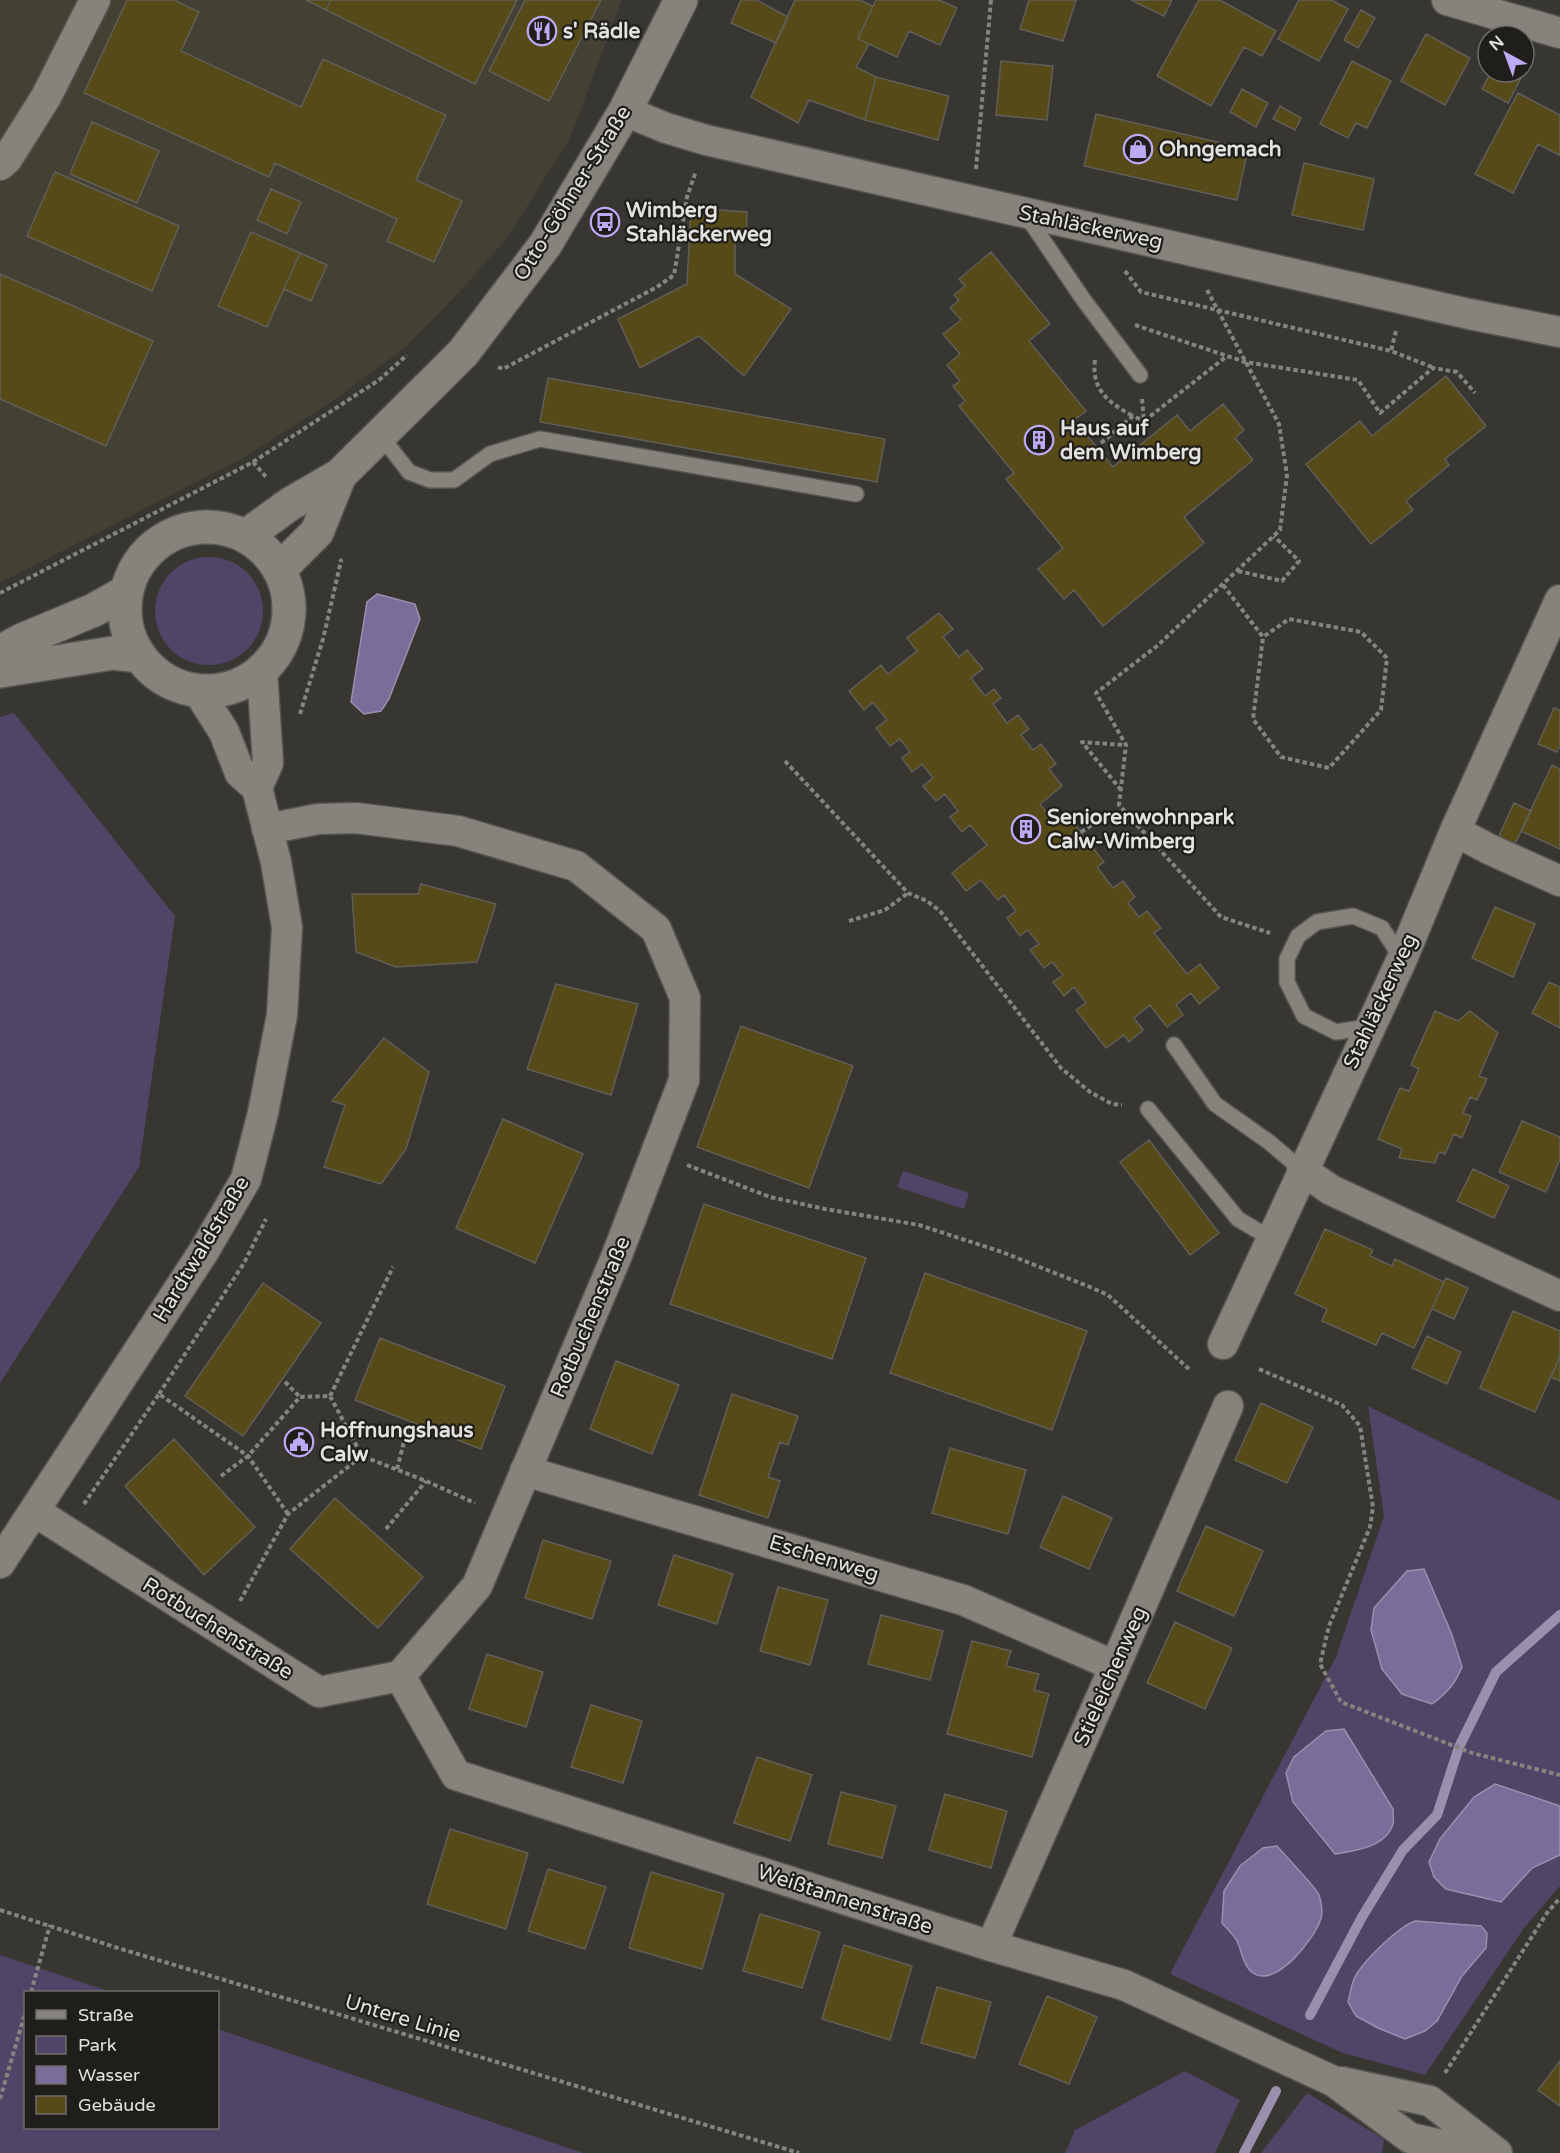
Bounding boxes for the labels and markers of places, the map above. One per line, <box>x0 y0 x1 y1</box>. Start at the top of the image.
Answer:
restaurant icon: s' Rädle <box>526 15 558 47</box>
place label: s' Rädle <box>563 19 640 44</box>
shop icon: Ohngemach <box>1122 133 1154 165</box>
place label: Ohngemach <box>1159 137 1282 162</box>
place label: Wimberg Stahläckerweg <box>626 198 772 247</box>
bus stop icon: Wimberg Stahläckerweg <box>589 206 621 238</box>
place label: Haus auf dem Wimberg <box>1060 416 1202 465</box>
building icon: Haus auf dem Wimberg <box>1023 424 1055 456</box>
place label: Seniorenwohnpark Calw-Wimberg <box>1047 805 1235 854</box>
building icon: Seniorenwohnpark Calw-Wimberg <box>1010 813 1042 845</box>
place label: Hoffnungshaus Calw <box>320 1418 473 1467</box>
public building icon: Hoffnungshaus Calw <box>283 1426 315 1458</box>

